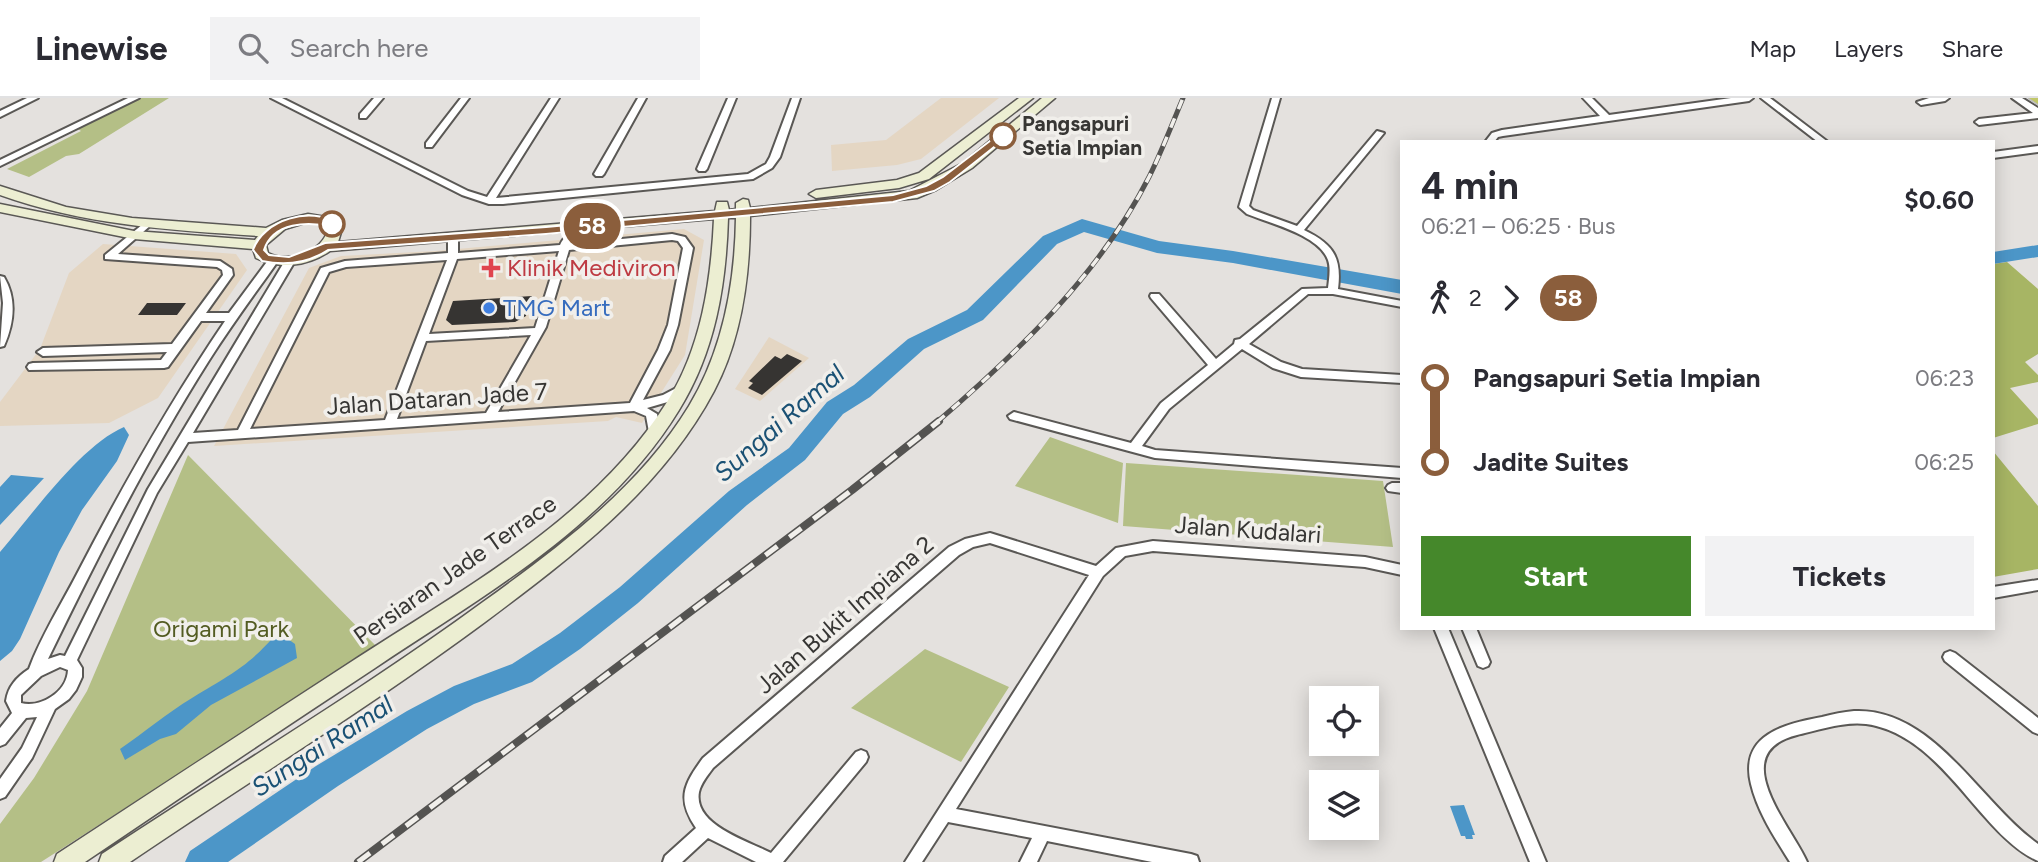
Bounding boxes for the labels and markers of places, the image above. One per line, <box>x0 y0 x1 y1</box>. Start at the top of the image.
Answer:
place label: Pangsapuri Setia Impian <box>1022 111 1142 160</box>
marker: Pangsapuri Setia Impian <box>990 123 1016 149</box>
unlabelled marker <box>319 211 345 237</box>
place label: Klinik Mediviron <box>507 253 676 282</box>
marker: Klinik Mediviron <box>481 258 501 278</box>
place label: TMG Mart <box>503 293 610 322</box>
marker: TMG Mart <box>481 300 497 316</box>

